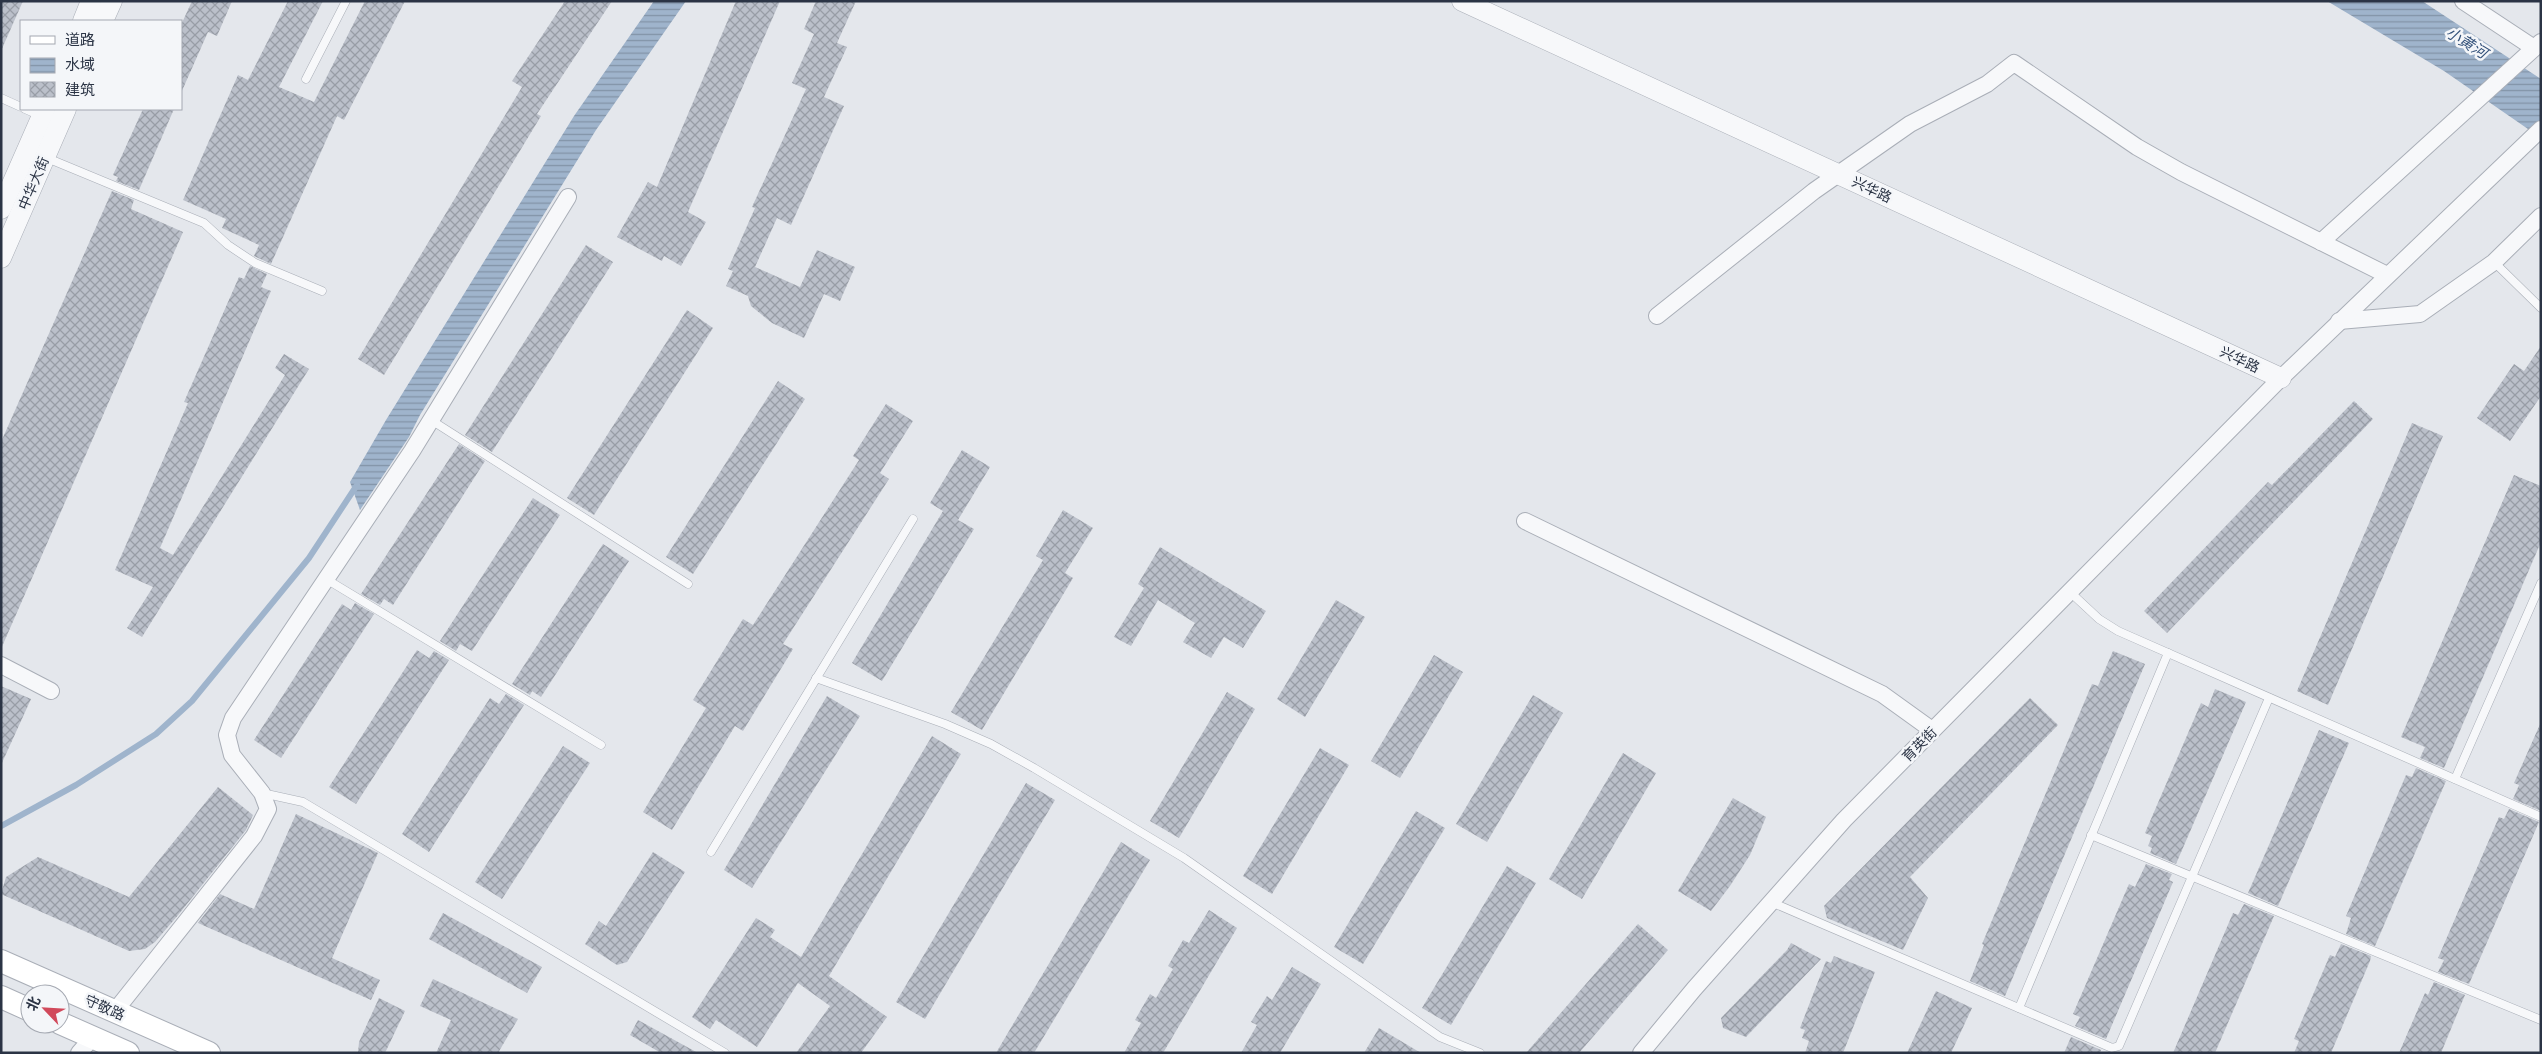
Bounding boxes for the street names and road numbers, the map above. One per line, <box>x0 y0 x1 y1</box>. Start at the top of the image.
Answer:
street label: 中华大街 <box>13 154 53 212</box>
street label: 兴华路 <box>1849 172 1895 206</box>
street label: 兴华路 <box>2217 342 2263 376</box>
street label: 育英街 <box>1897 722 1941 766</box>
street label: 守敬路 <box>82 990 128 1024</box>

